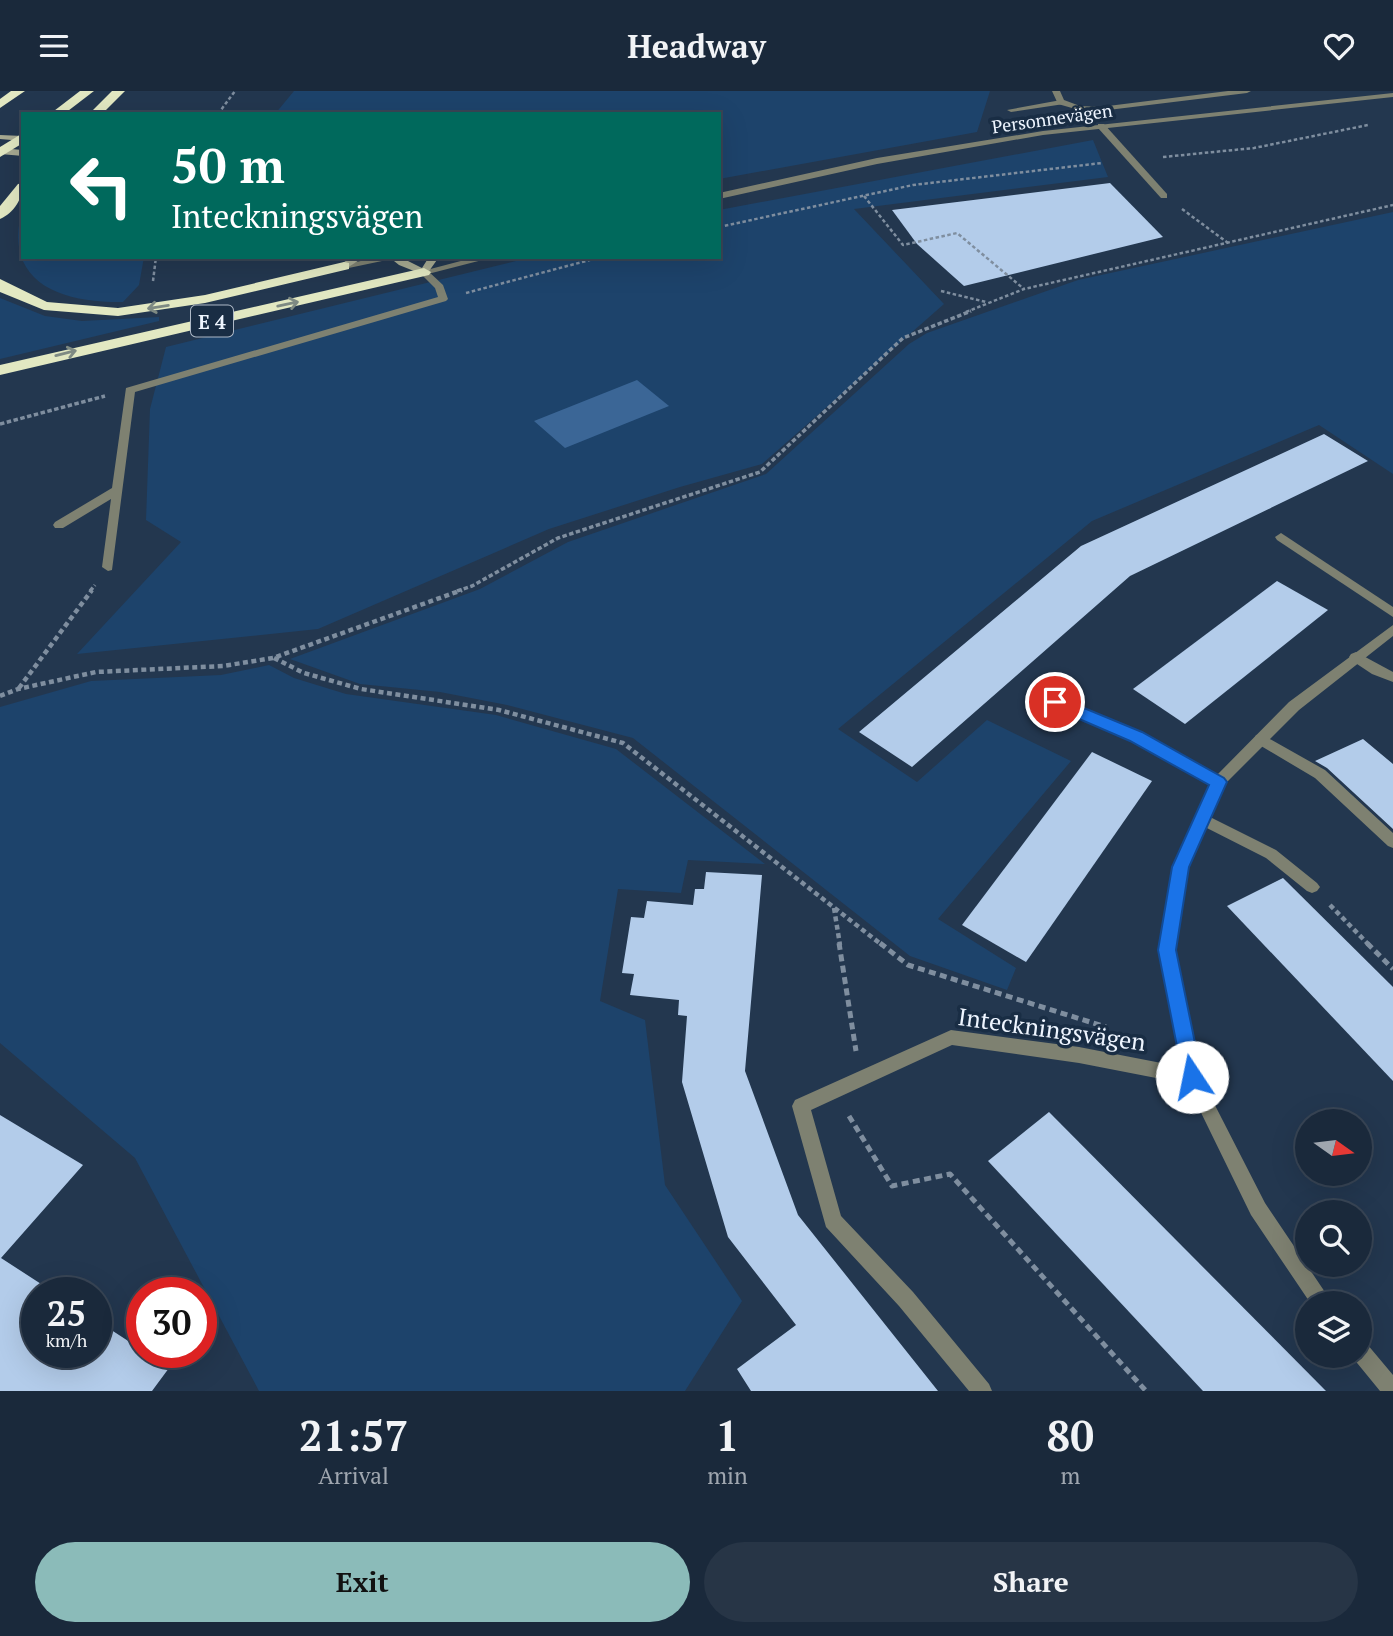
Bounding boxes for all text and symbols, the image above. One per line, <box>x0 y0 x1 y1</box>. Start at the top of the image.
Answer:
text: Headway <box>627 25 766 67</box>
icon: menu <box>35 27 73 65</box>
icon: heart <box>1320 27 1358 65</box>
street label: Personnevägen <box>990 98 1114 138</box>
text: 50 m <box>171 132 285 197</box>
icon: left <box>56 140 147 231</box>
text: Inteckningsvägen <box>171 195 423 237</box>
one-way arrow <box>276 297 299 310</box>
one-way arrow <box>147 301 170 314</box>
road number: E 4 <box>191 305 233 337</box>
one-way arrow <box>54 346 77 359</box>
pin <box>1025 672 1085 732</box>
icon: arrive <box>1036 683 1074 721</box>
street label: Inteckningsvägen <box>956 1000 1148 1058</box>
position arrow <box>1155 1040 1229 1114</box>
north arrow <box>1295 1109 1372 1187</box>
map controls <box>1295 1109 1372 1368</box>
button: search <box>1295 1200 1372 1277</box>
speed limit sign: 30 <box>126 1277 217 1368</box>
text: 25 <box>47 1290 86 1336</box>
button: layers <box>1295 1291 1372 1368</box>
text: km/h <box>46 1328 87 1352</box>
text: 21:57 <box>299 1407 408 1463</box>
text: 1 <box>716 1407 739 1463</box>
text: 80 <box>1047 1407 1094 1463</box>
text: Arrival <box>318 1460 389 1491</box>
text: min <box>707 1460 748 1491</box>
text: m <box>1060 1460 1080 1491</box>
button: Exit <box>35 1542 690 1622</box>
button: Share <box>704 1542 1358 1622</box>

